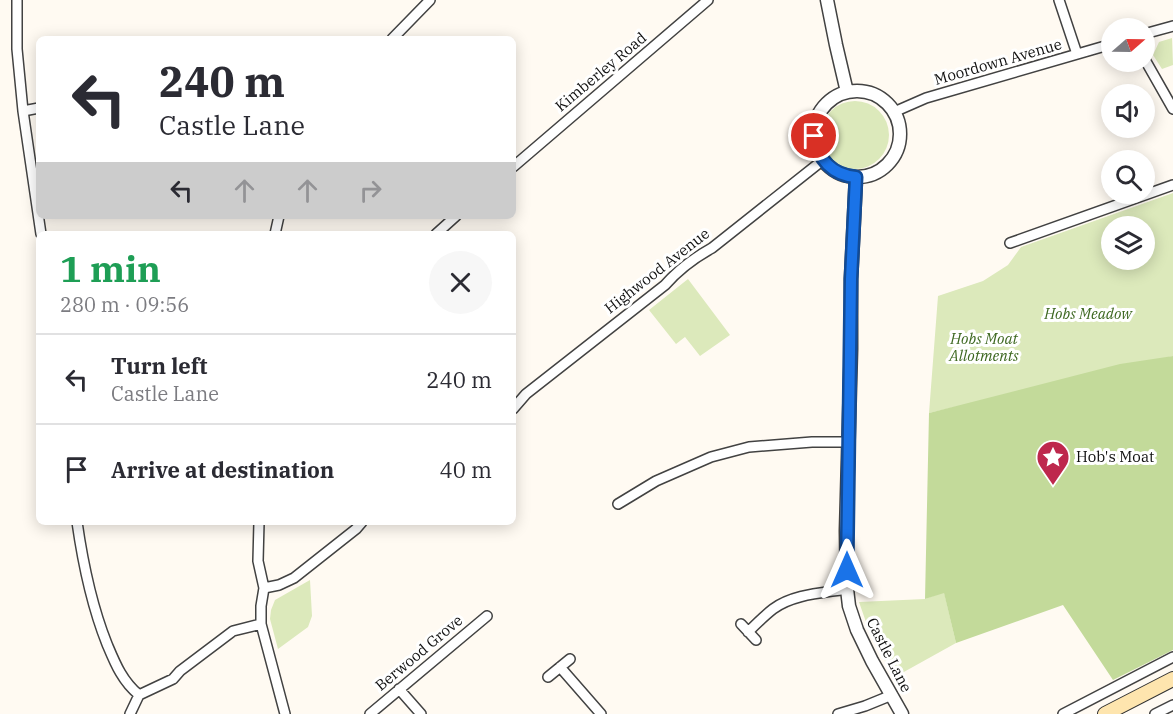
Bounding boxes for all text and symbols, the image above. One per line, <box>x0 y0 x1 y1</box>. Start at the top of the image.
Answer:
north arrow <box>1101 18 1155 72</box>
map controls <box>1101 18 1155 270</box>
street label: Kimberley Road <box>551 28 650 115</box>
street label: Moordown Avenue <box>932 34 1064 89</box>
text: 240 m <box>159 54 285 109</box>
icon: left <box>60 60 138 138</box>
button: sound <box>1101 84 1155 138</box>
text: Castle Lane <box>159 107 305 142</box>
pin <box>788 110 839 161</box>
icon: arrive <box>797 119 830 152</box>
button: search <box>1101 150 1155 204</box>
icon: left <box>165 174 198 207</box>
icon: ahead <box>228 174 261 207</box>
icon: ahead <box>291 174 324 207</box>
icon: right <box>354 174 387 207</box>
button: layers <box>1101 216 1155 270</box>
street label: Highwood Avenue <box>600 224 713 317</box>
text: 1 min <box>60 245 161 292</box>
button: close <box>429 251 492 314</box>
text: 280 m · 09:56 <box>60 291 189 318</box>
park label: Hobs Meadow <box>1043 304 1133 323</box>
park label: Hobs Moat Allotments <box>948 329 1019 365</box>
text: Turn left <box>111 351 207 380</box>
icon: left <box>60 363 93 396</box>
text: 240 m <box>426 365 492 394</box>
text: Castle Lane <box>111 380 219 407</box>
place icon: Hob's Moat <box>1035 439 1071 486</box>
place label: Hob's Moat <box>1076 447 1154 466</box>
icon: arrive <box>60 453 93 486</box>
text: Arrive at destination <box>111 455 334 484</box>
text: 40 m <box>440 455 492 484</box>
position arrow <box>815 538 879 602</box>
street label: Berwood Grove <box>371 611 466 695</box>
street label: Castle Lane <box>863 614 916 695</box>

